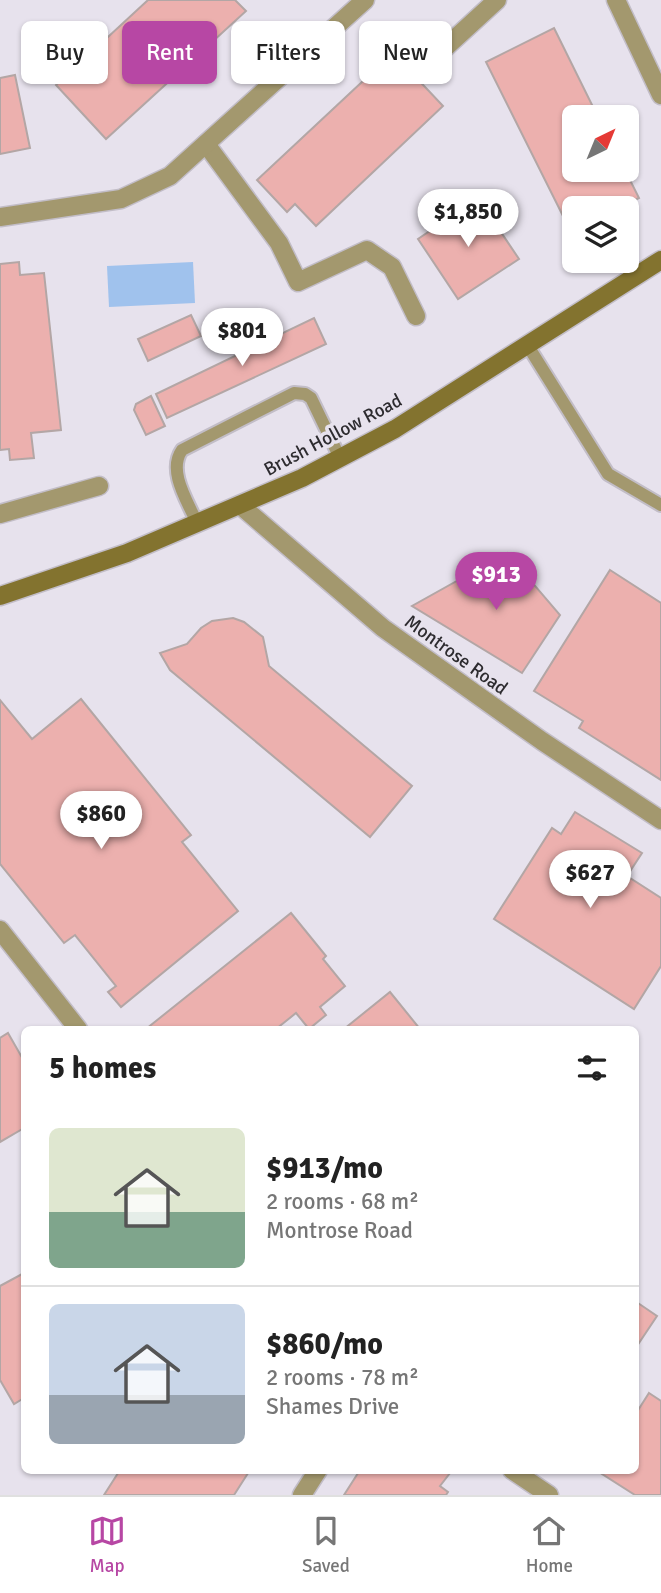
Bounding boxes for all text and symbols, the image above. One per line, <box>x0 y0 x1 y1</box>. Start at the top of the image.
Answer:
chip: Buy <box>21 21 108 84</box>
chip: Rent <box>122 21 217 84</box>
chip: Filters <box>231 21 345 84</box>
chip: New <box>359 21 452 84</box>
north arrow <box>562 105 639 182</box>
map controls <box>562 105 639 273</box>
pin: $1,850 <box>411 190 525 249</box>
button: layers <box>562 196 639 273</box>
text: $1,850 <box>434 197 502 226</box>
pin: $801 <box>201 308 283 368</box>
text: $801 <box>217 316 267 345</box>
street label: Brush Hollow Road <box>260 388 406 482</box>
pin: $913 <box>455 552 537 612</box>
text: $913 <box>471 560 521 589</box>
street label: Montrose Road <box>400 610 512 700</box>
pin: $860 <box>60 792 142 851</box>
text: $860 <box>76 799 126 828</box>
pin: $627 <box>549 850 631 910</box>
text: $627 <box>565 858 615 887</box>
icon: filters <box>573 1049 611 1087</box>
text: 5 homes <box>49 1050 156 1087</box>
text: $913/mo <box>266 1150 383 1187</box>
icon: home <box>105 1156 189 1240</box>
text: 2 rooms · 68 m² <box>266 1187 419 1216</box>
text: Montrose Road <box>266 1216 413 1245</box>
text: $860/mo <box>266 1326 383 1363</box>
icon: home <box>105 1332 189 1416</box>
text: 2 rooms · 78 m² <box>266 1363 419 1392</box>
text: Shames Drive <box>266 1392 399 1421</box>
tab: Map <box>88 1512 126 1578</box>
tab: Saved <box>302 1512 350 1578</box>
tab: Home <box>526 1512 573 1578</box>

